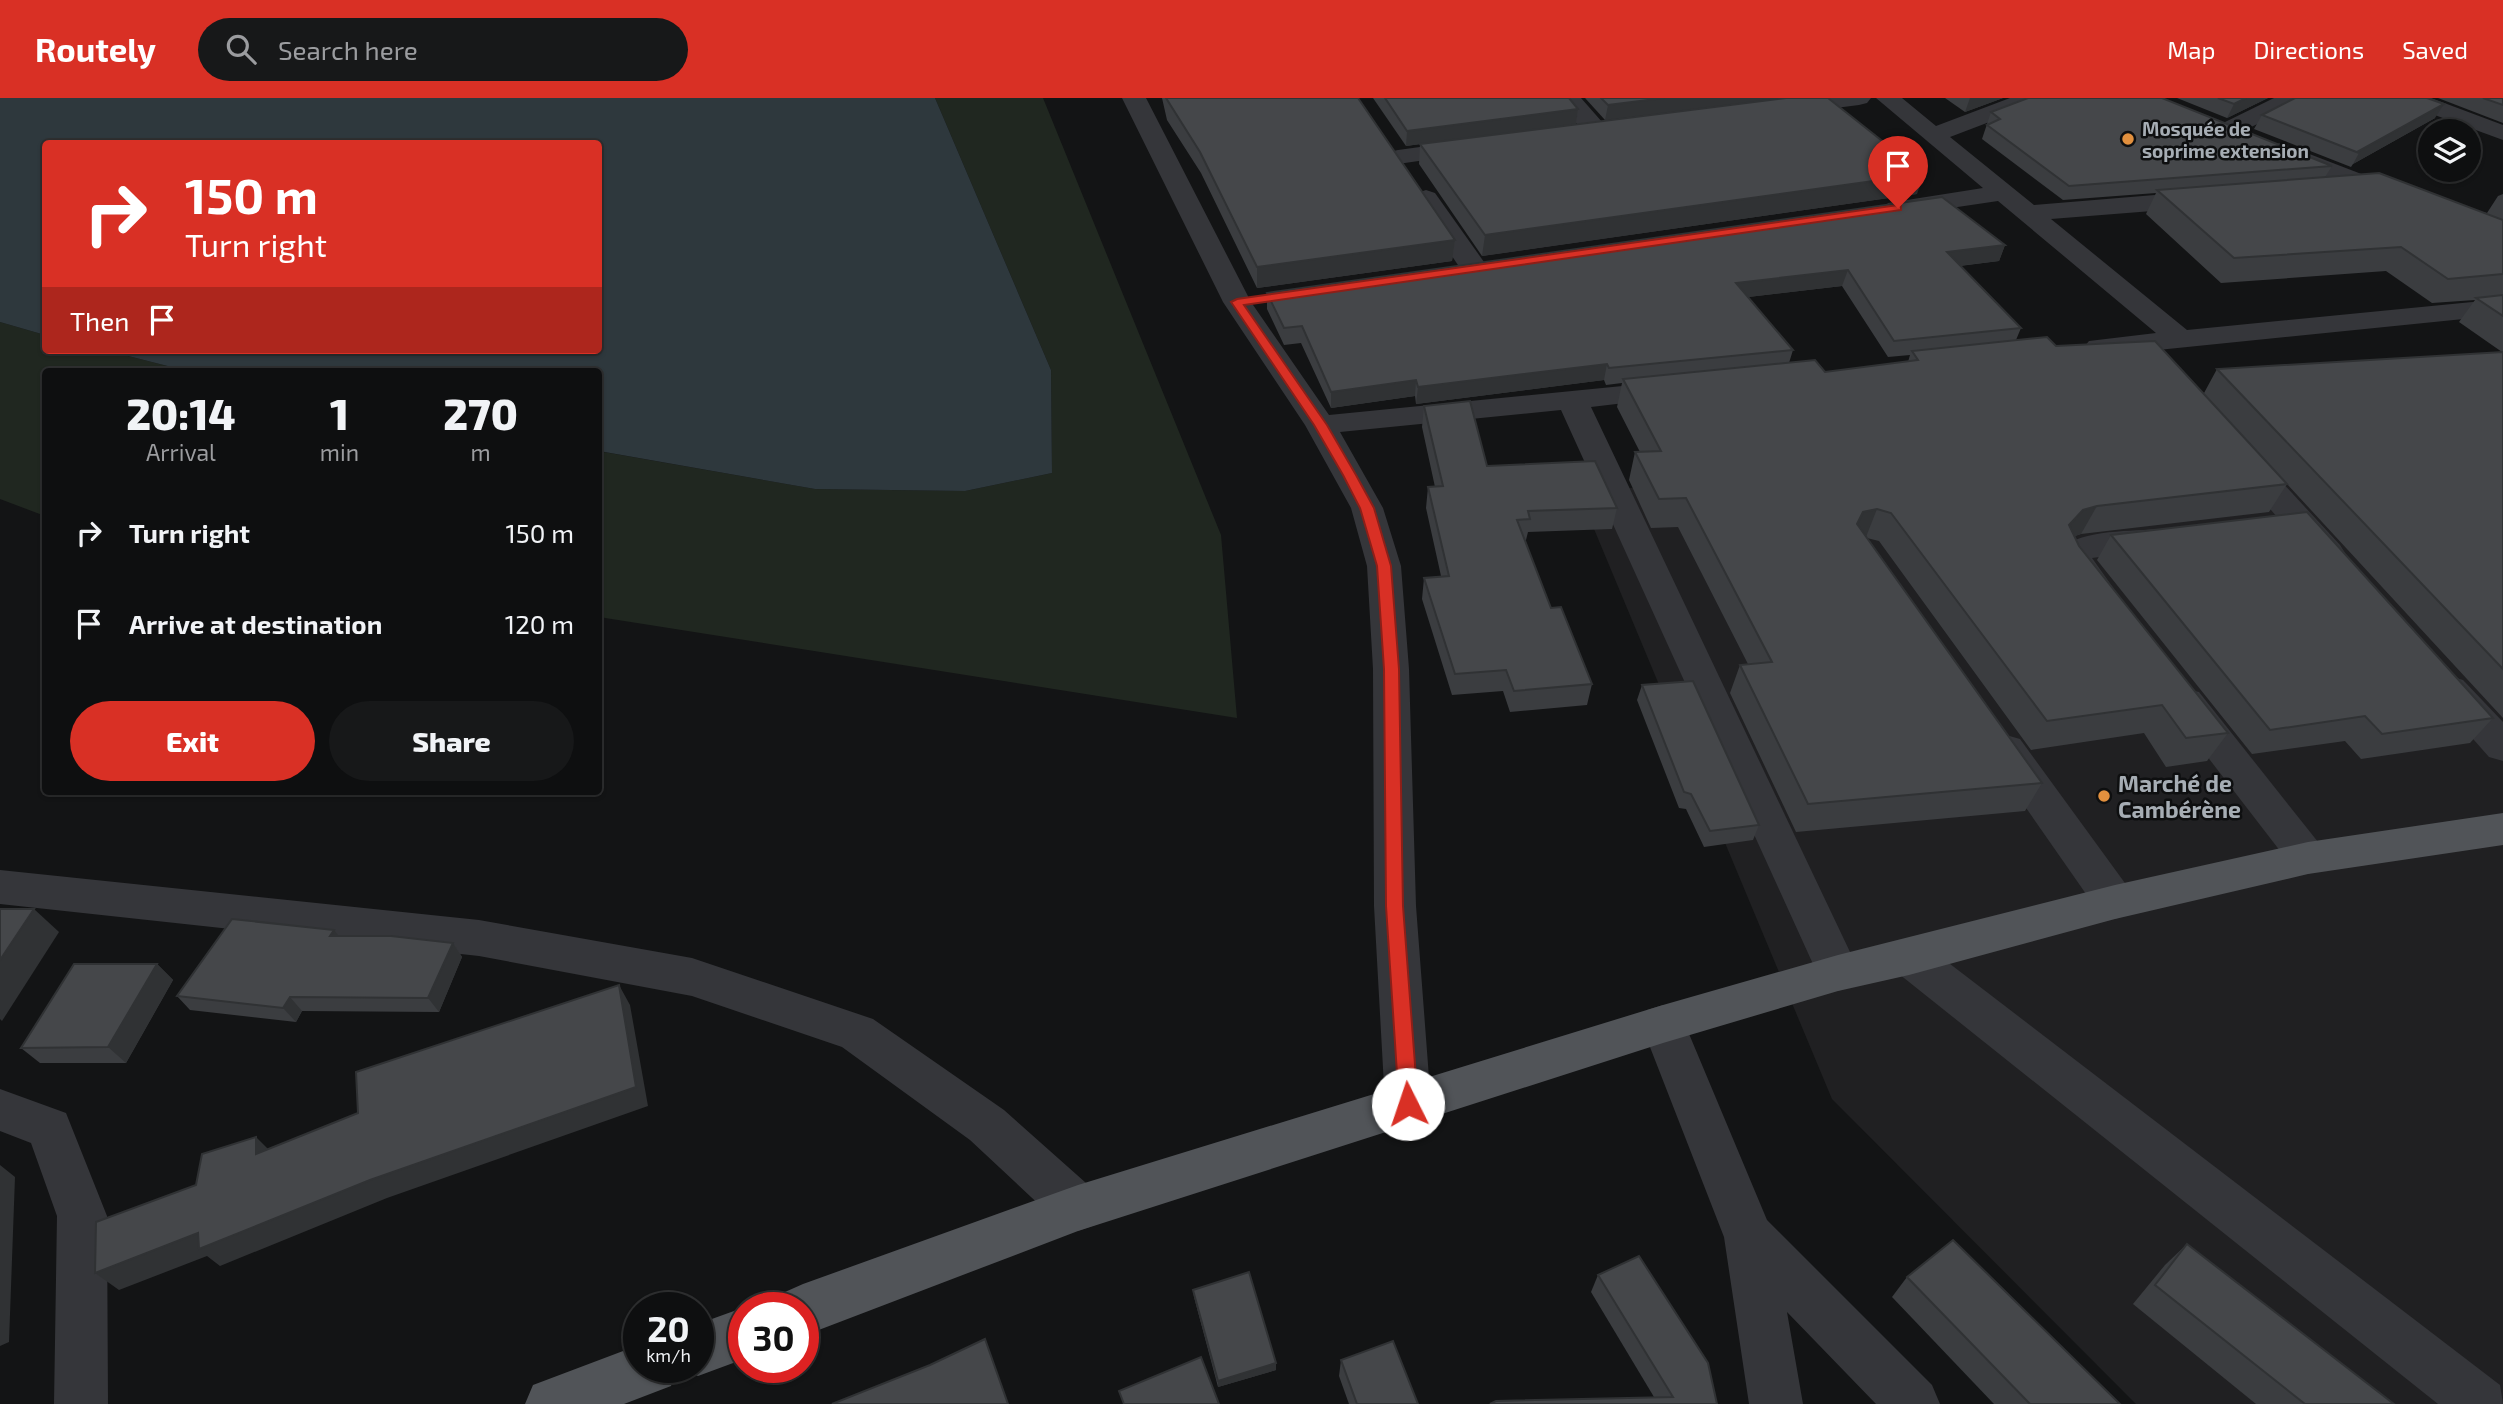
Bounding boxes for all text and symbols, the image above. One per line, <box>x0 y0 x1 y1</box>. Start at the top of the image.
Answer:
search box <box>198 18 688 81</box>
text: Routely <box>35 29 156 69</box>
icon: search <box>222 30 260 68</box>
text: Search here <box>278 34 418 65</box>
text: Map <box>2167 35 2215 64</box>
text: Directions <box>2253 35 2364 64</box>
text: Saved <box>2402 35 2468 64</box>
place label: Mosquée de soprime extension <box>2142 117 2309 162</box>
map controls <box>2418 119 2481 182</box>
button: layers <box>2418 119 2481 182</box>
marker: Mosquée de soprime extension <box>2120 131 2136 147</box>
pin <box>1868 136 1928 208</box>
icon: arrive <box>1879 147 1917 185</box>
text: 150 m <box>185 165 318 224</box>
icon: right <box>70 168 161 259</box>
text: Turn right <box>185 225 327 263</box>
icon: arrive <box>143 301 181 339</box>
text: Then <box>70 305 129 336</box>
text: 20:14 <box>126 388 236 438</box>
text: 1 <box>330 388 349 438</box>
text: 270 <box>443 388 518 438</box>
text: Arrival <box>146 438 216 466</box>
text: min <box>320 438 359 466</box>
text: m <box>470 438 491 466</box>
icon: right <box>70 514 108 552</box>
text: Turn right <box>129 517 250 548</box>
text: 150 m <box>505 517 574 548</box>
icon: arrive <box>70 605 108 643</box>
text: Arrive at destination <box>129 608 382 639</box>
text: 120 m <box>505 608 574 639</box>
button: Exit <box>70 701 315 781</box>
button: Share <box>329 701 574 781</box>
place label: Marché de Cambérène <box>2118 769 2241 823</box>
marker: Marché de Cambérène <box>2096 788 2112 804</box>
position arrow <box>1371 1067 1445 1141</box>
speed limit sign: 30 <box>728 1292 819 1383</box>
text: 20 <box>647 1307 690 1349</box>
text: km/h <box>646 1344 691 1366</box>

